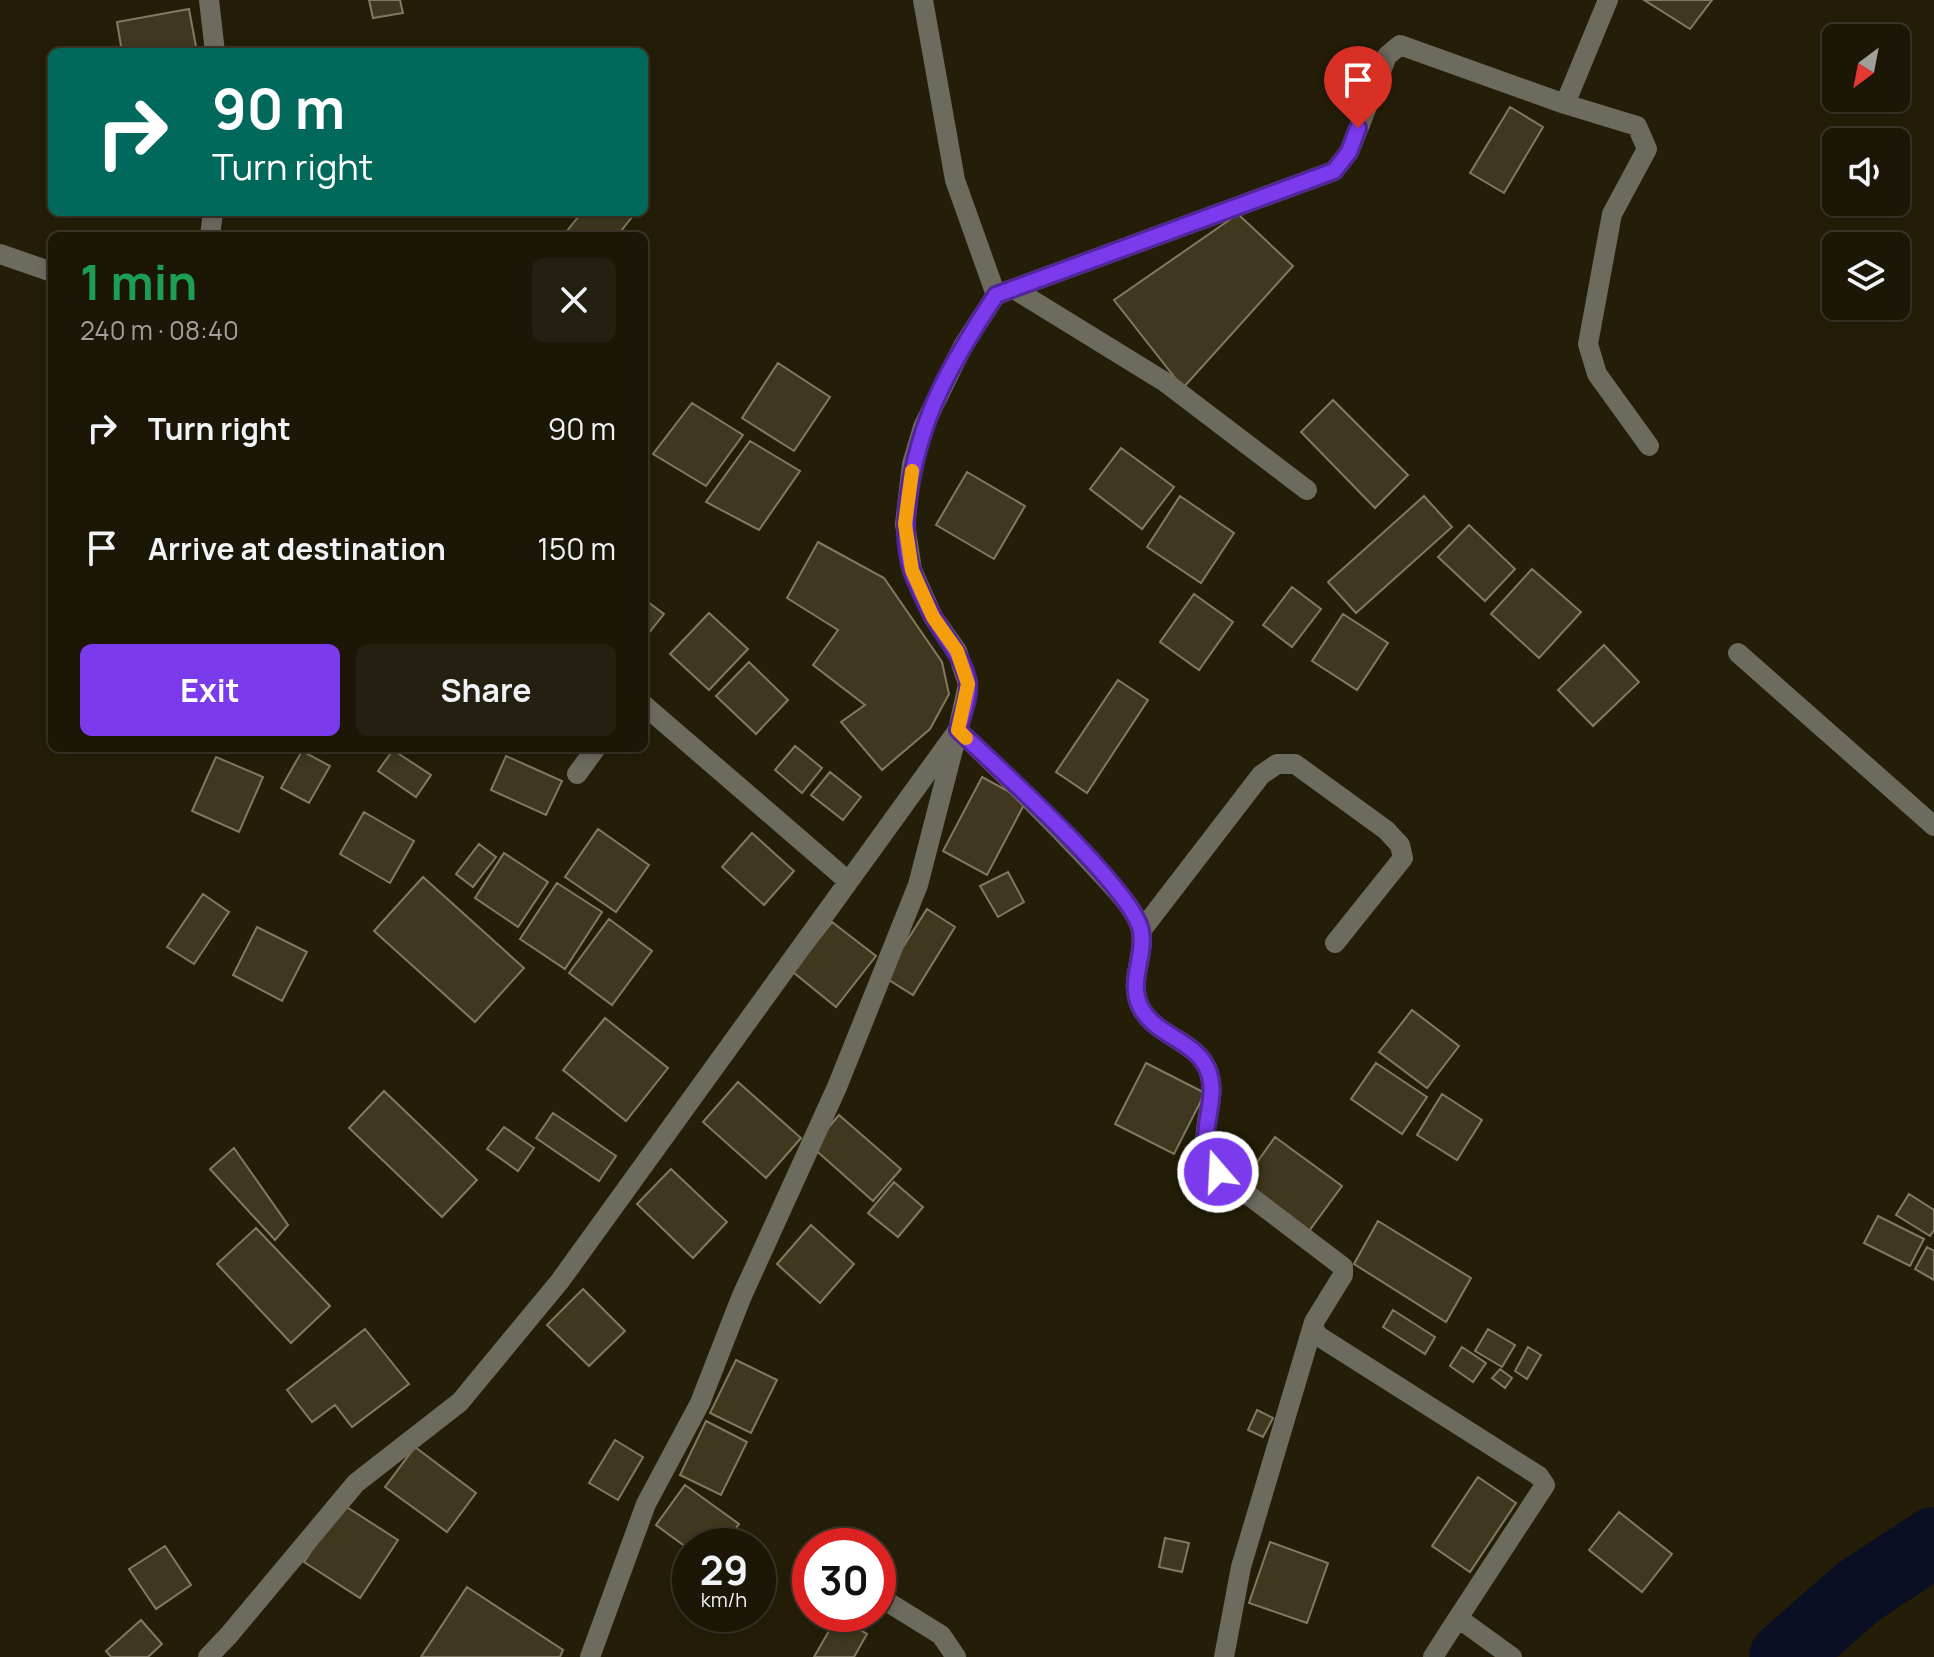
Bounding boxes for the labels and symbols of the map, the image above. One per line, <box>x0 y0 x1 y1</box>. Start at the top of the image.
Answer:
north arrow <box>1822 24 1910 112</box>
pin <box>1324 46 1392 128</box>
position arrow <box>1176 1130 1260 1214</box>
speed limit sign: 30 <box>792 1528 896 1632</box>

